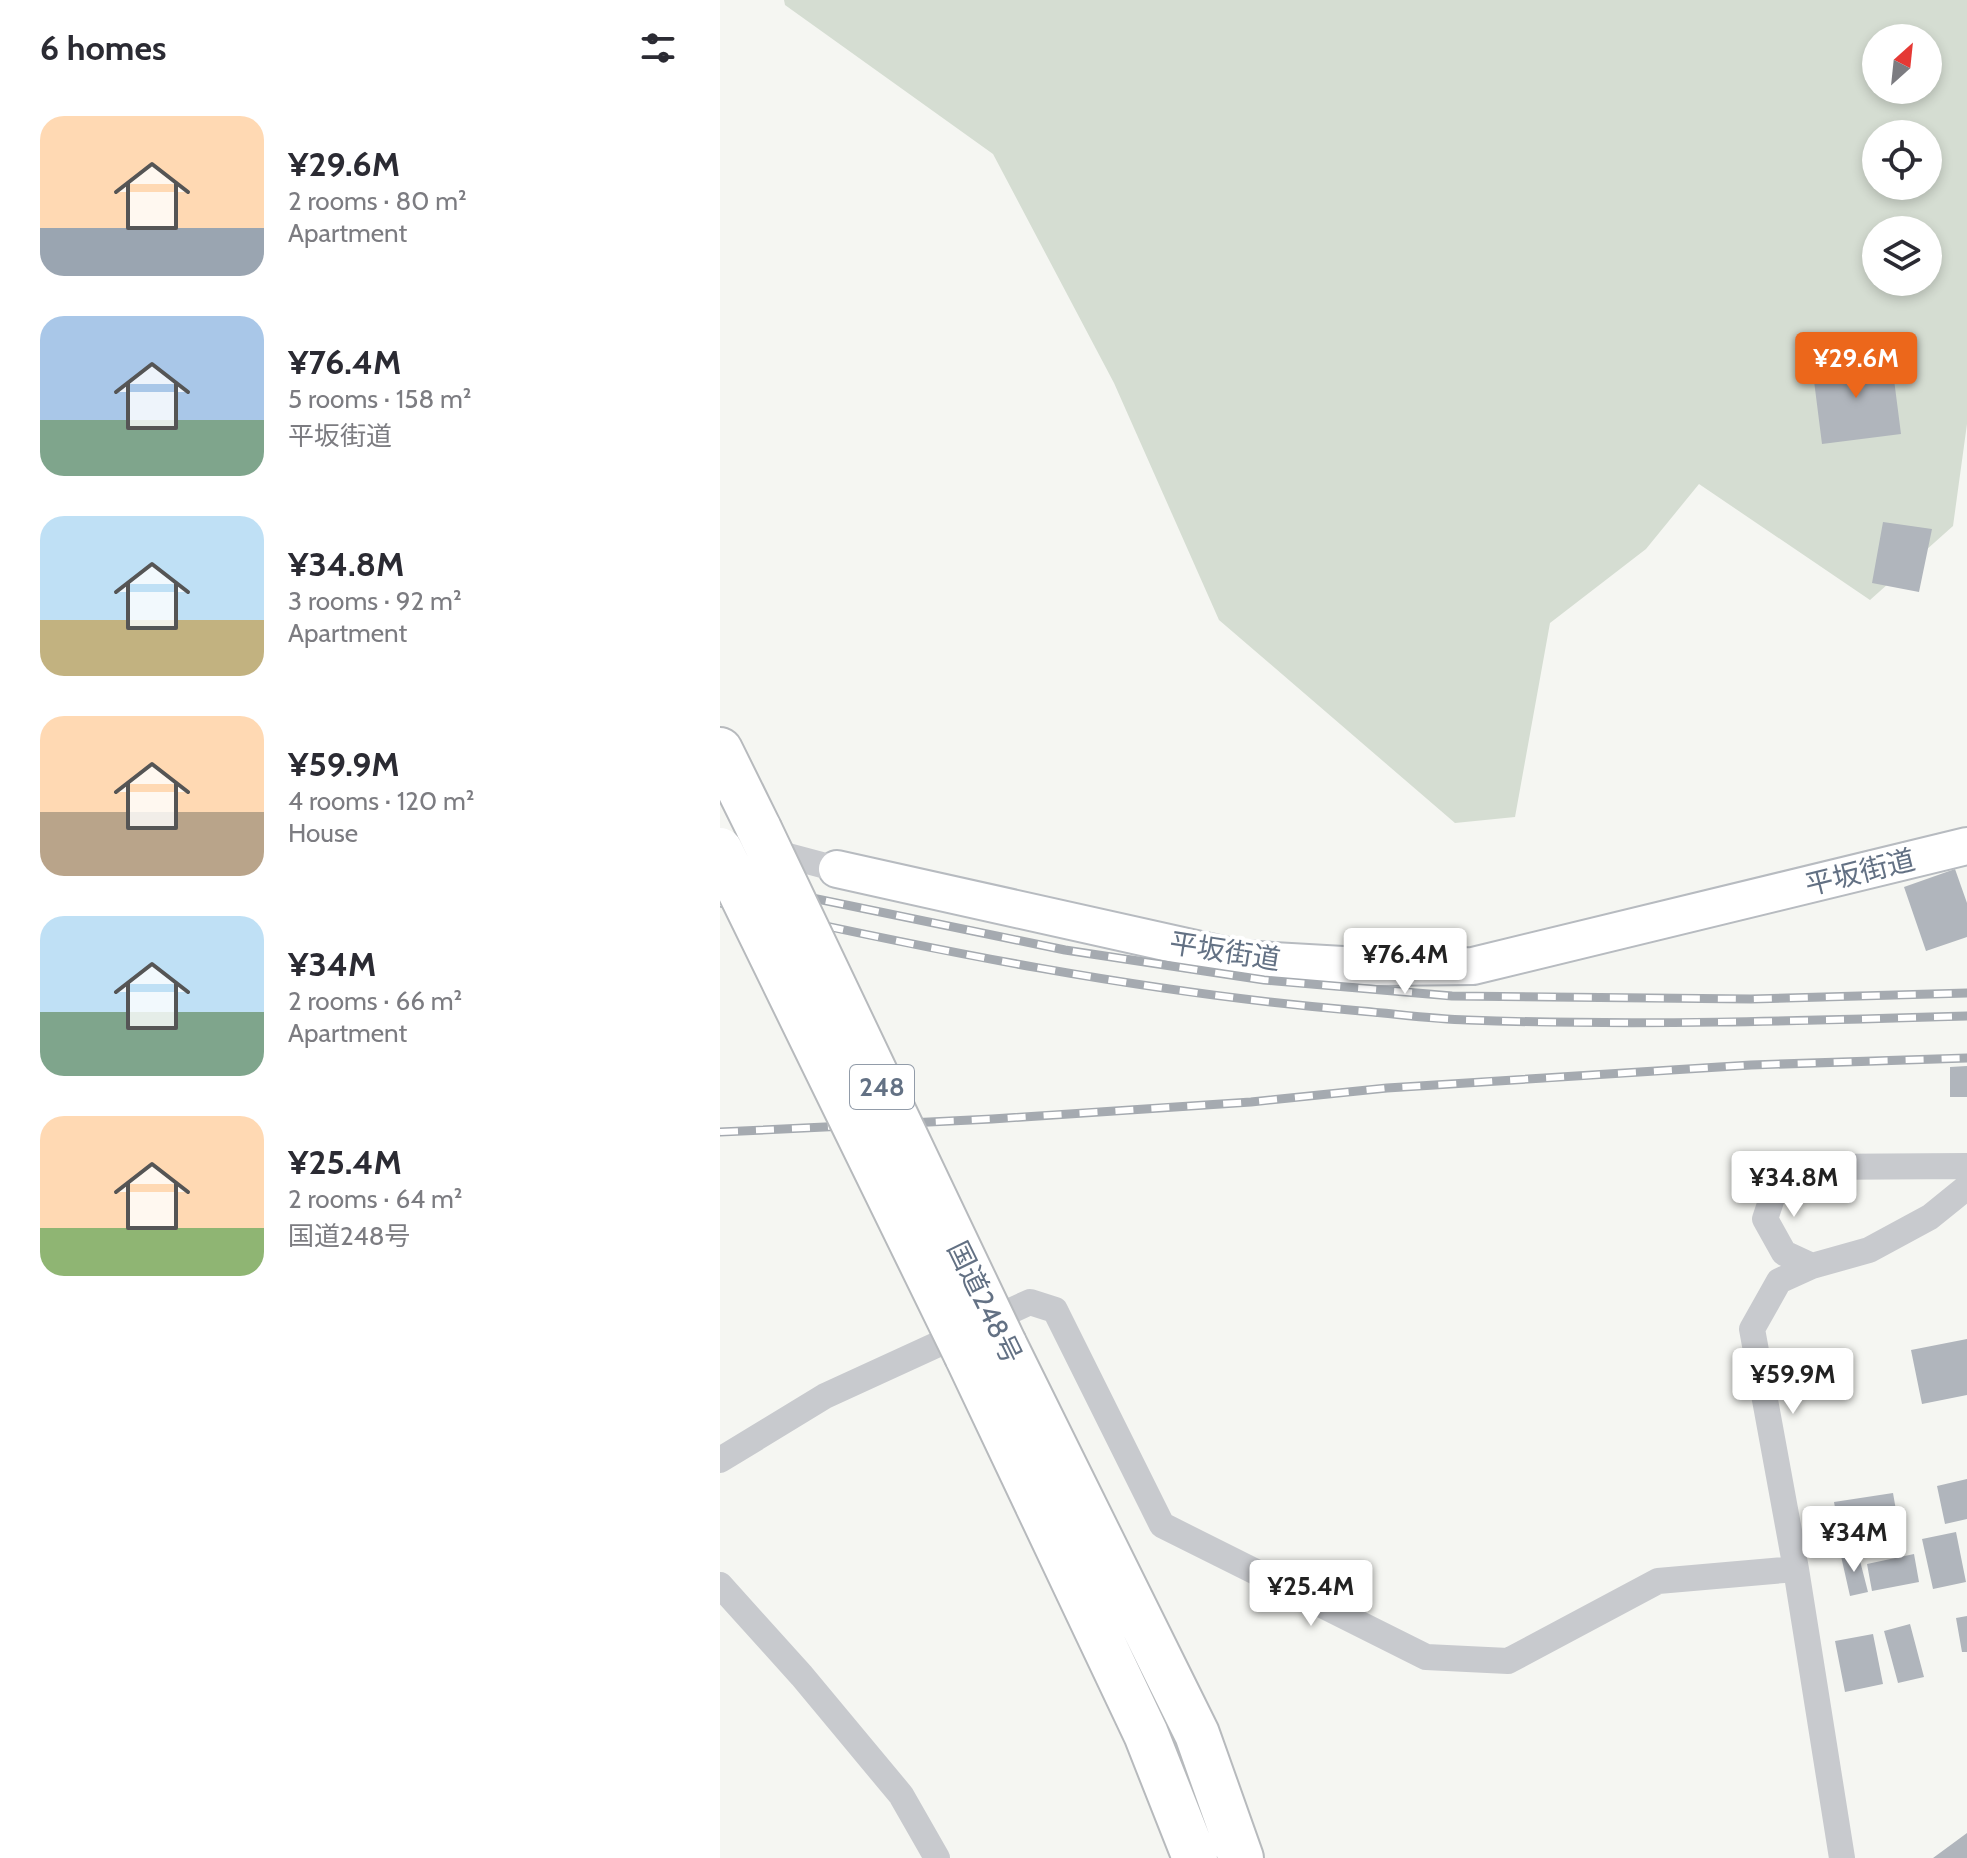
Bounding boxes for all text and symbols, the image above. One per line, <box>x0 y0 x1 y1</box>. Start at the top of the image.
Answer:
north arrow <box>1862 24 1942 104</box>
map controls <box>1862 24 1942 296</box>
icon: filters <box>636 26 680 70</box>
text: 6 homes <box>40 27 166 69</box>
button: locate <box>1862 120 1942 200</box>
text: ¥29.6M <box>288 143 400 185</box>
icon: home <box>104 148 200 244</box>
text: 2 rooms · 80 m² <box>288 185 467 217</box>
button: layers <box>1862 216 1942 296</box>
text: Apartment <box>288 217 407 249</box>
pin: ¥29.6M <box>1791 332 1921 400</box>
text: ¥76.4M <box>288 341 401 383</box>
text: ¥29.6M <box>1813 342 1899 374</box>
icon: home <box>104 348 200 444</box>
text: 5 rooms · 158 m² <box>288 383 471 415</box>
text: 平坂街道 <box>288 420 392 452</box>
text: ¥34.8M <box>288 543 404 585</box>
icon: home <box>104 548 200 644</box>
text: 3 rooms · 92 m² <box>288 585 462 617</box>
text: Apartment <box>288 617 407 649</box>
text: ¥59.9M <box>288 743 399 785</box>
icon: home <box>104 748 200 844</box>
text: 4 rooms · 120 m² <box>288 785 474 817</box>
text: House <box>288 817 358 849</box>
street label: 平坂街道 <box>1802 842 1918 902</box>
street label: 平坂街道 <box>1167 925 1283 977</box>
pin: ¥76.4M <box>1340 928 1470 996</box>
text: ¥76.4M <box>1362 938 1448 970</box>
text: ¥34M <box>288 943 376 985</box>
icon: home <box>104 948 200 1044</box>
text: 2 rooms · 66 m² <box>288 985 462 1017</box>
text: Apartment <box>288 1017 407 1049</box>
road number: 248 <box>850 1065 914 1109</box>
text: ¥25.4M <box>288 1141 402 1183</box>
icon: home <box>104 1148 200 1244</box>
pin: ¥34.8M <box>1729 1151 1859 1219</box>
text: ¥34.8M <box>1750 1161 1839 1193</box>
text: 2 rooms · 64 m² <box>288 1183 463 1215</box>
text: 国道248号 <box>288 1220 410 1252</box>
street label: 国道248号 <box>941 1235 1029 1369</box>
pin: ¥59.9M <box>1728 1348 1858 1416</box>
text: ¥59.9M <box>1750 1358 1836 1390</box>
pin: ¥34M <box>1807 1506 1901 1574</box>
text: ¥34M <box>1820 1516 1888 1548</box>
pin: ¥25.4M <box>1246 1560 1376 1628</box>
text: ¥25.4M <box>1268 1570 1355 1602</box>

